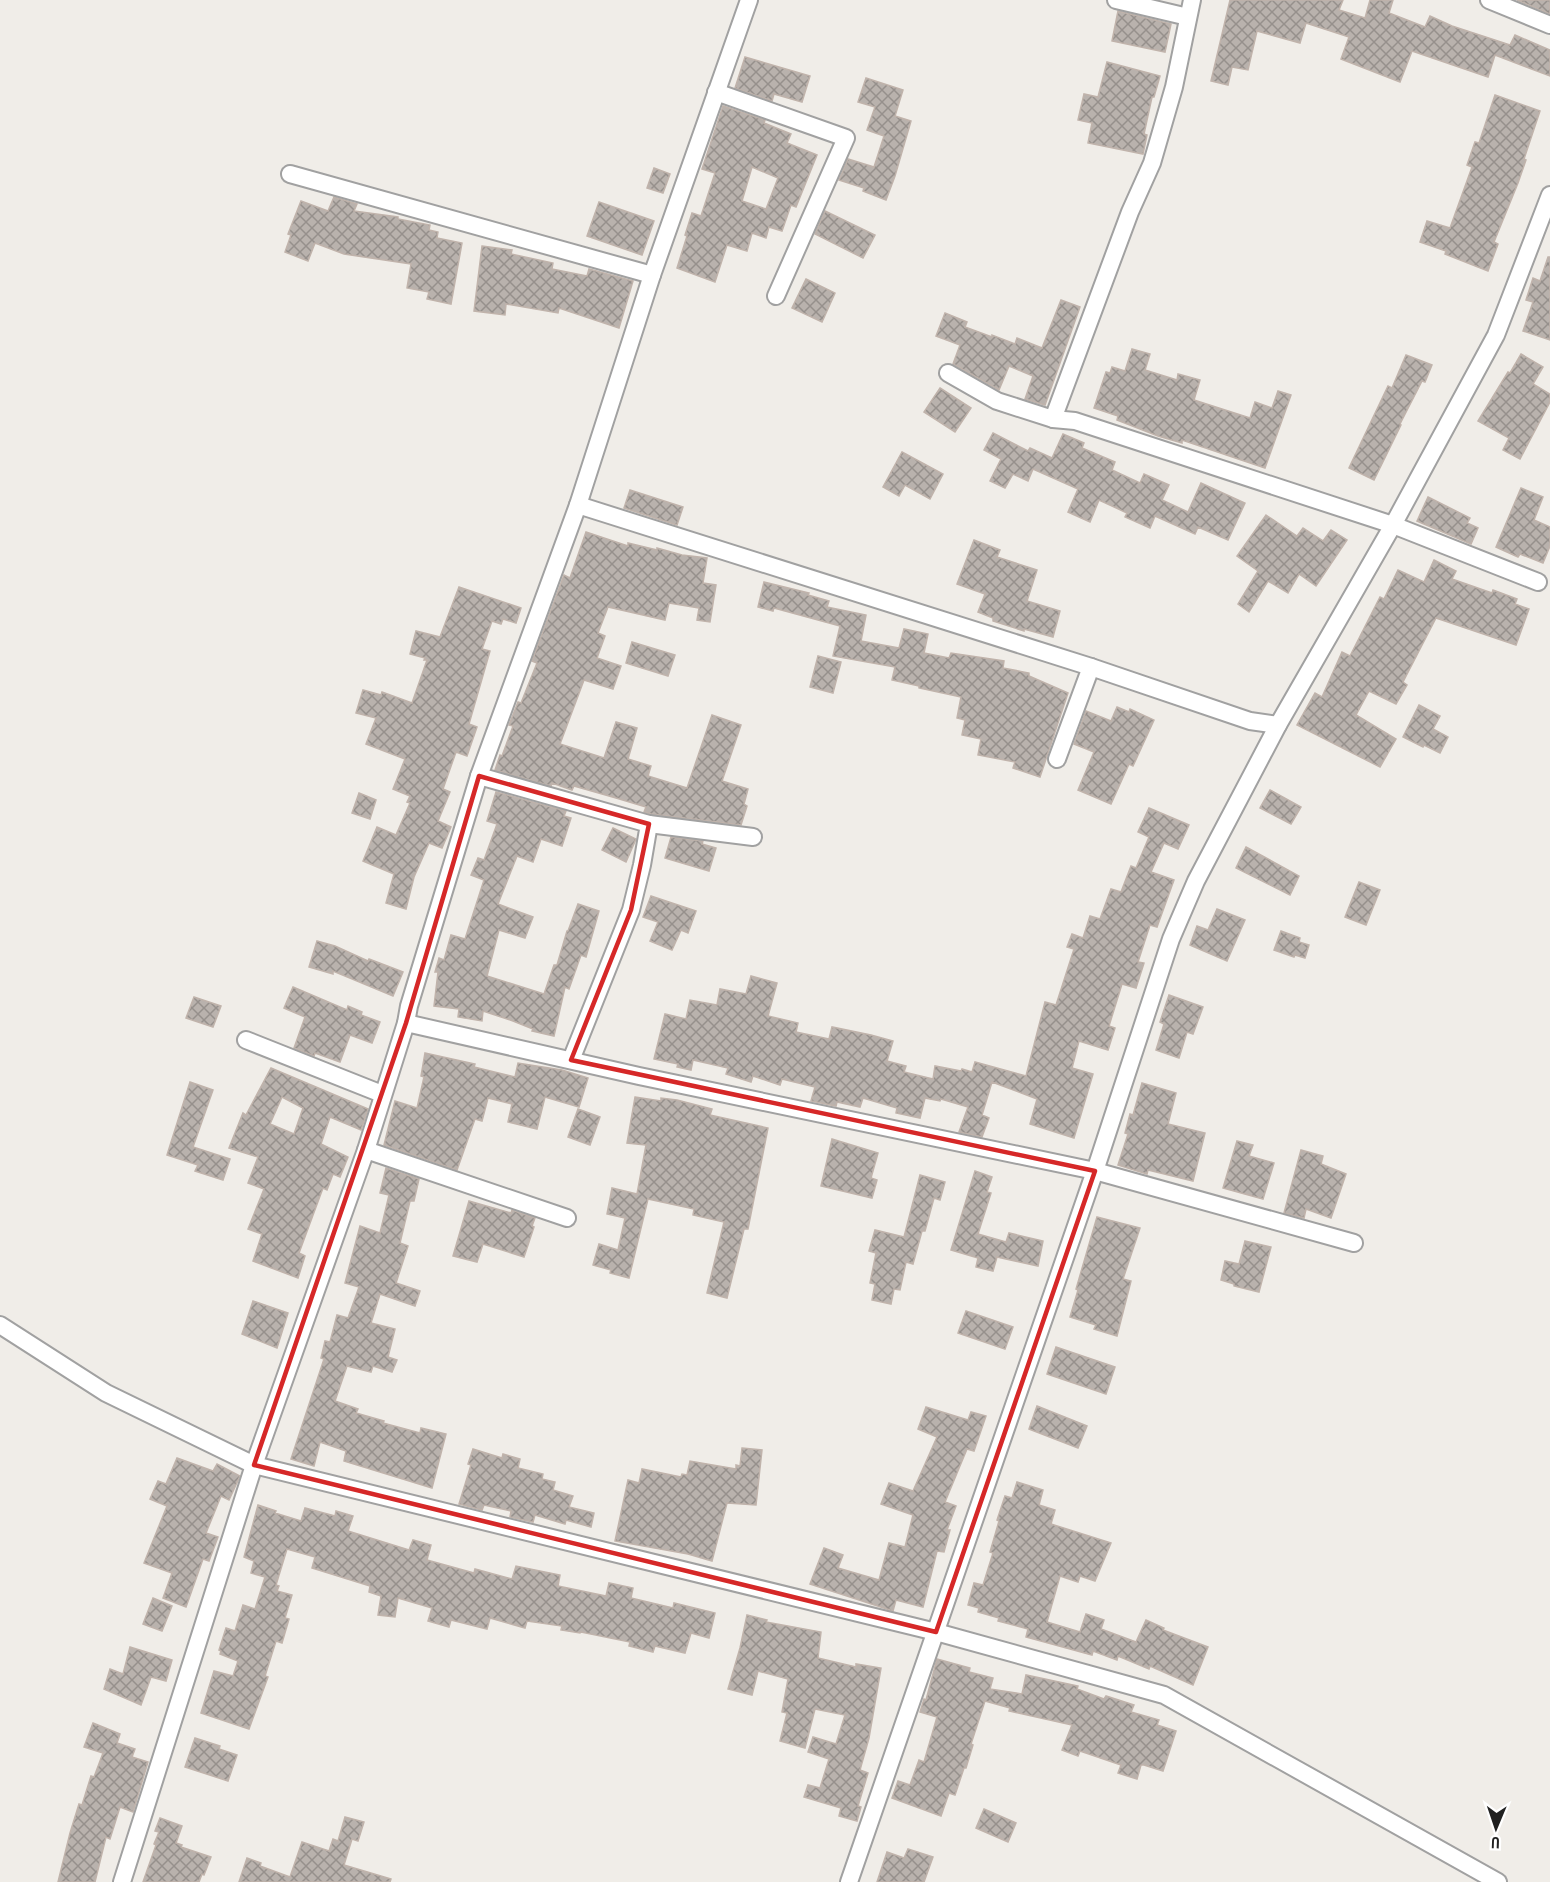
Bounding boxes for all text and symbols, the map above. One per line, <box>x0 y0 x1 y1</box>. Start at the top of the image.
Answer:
north arrow <box>1466 1798 1526 1858</box>
text: U <box>1491 1833 1500 1853</box>

